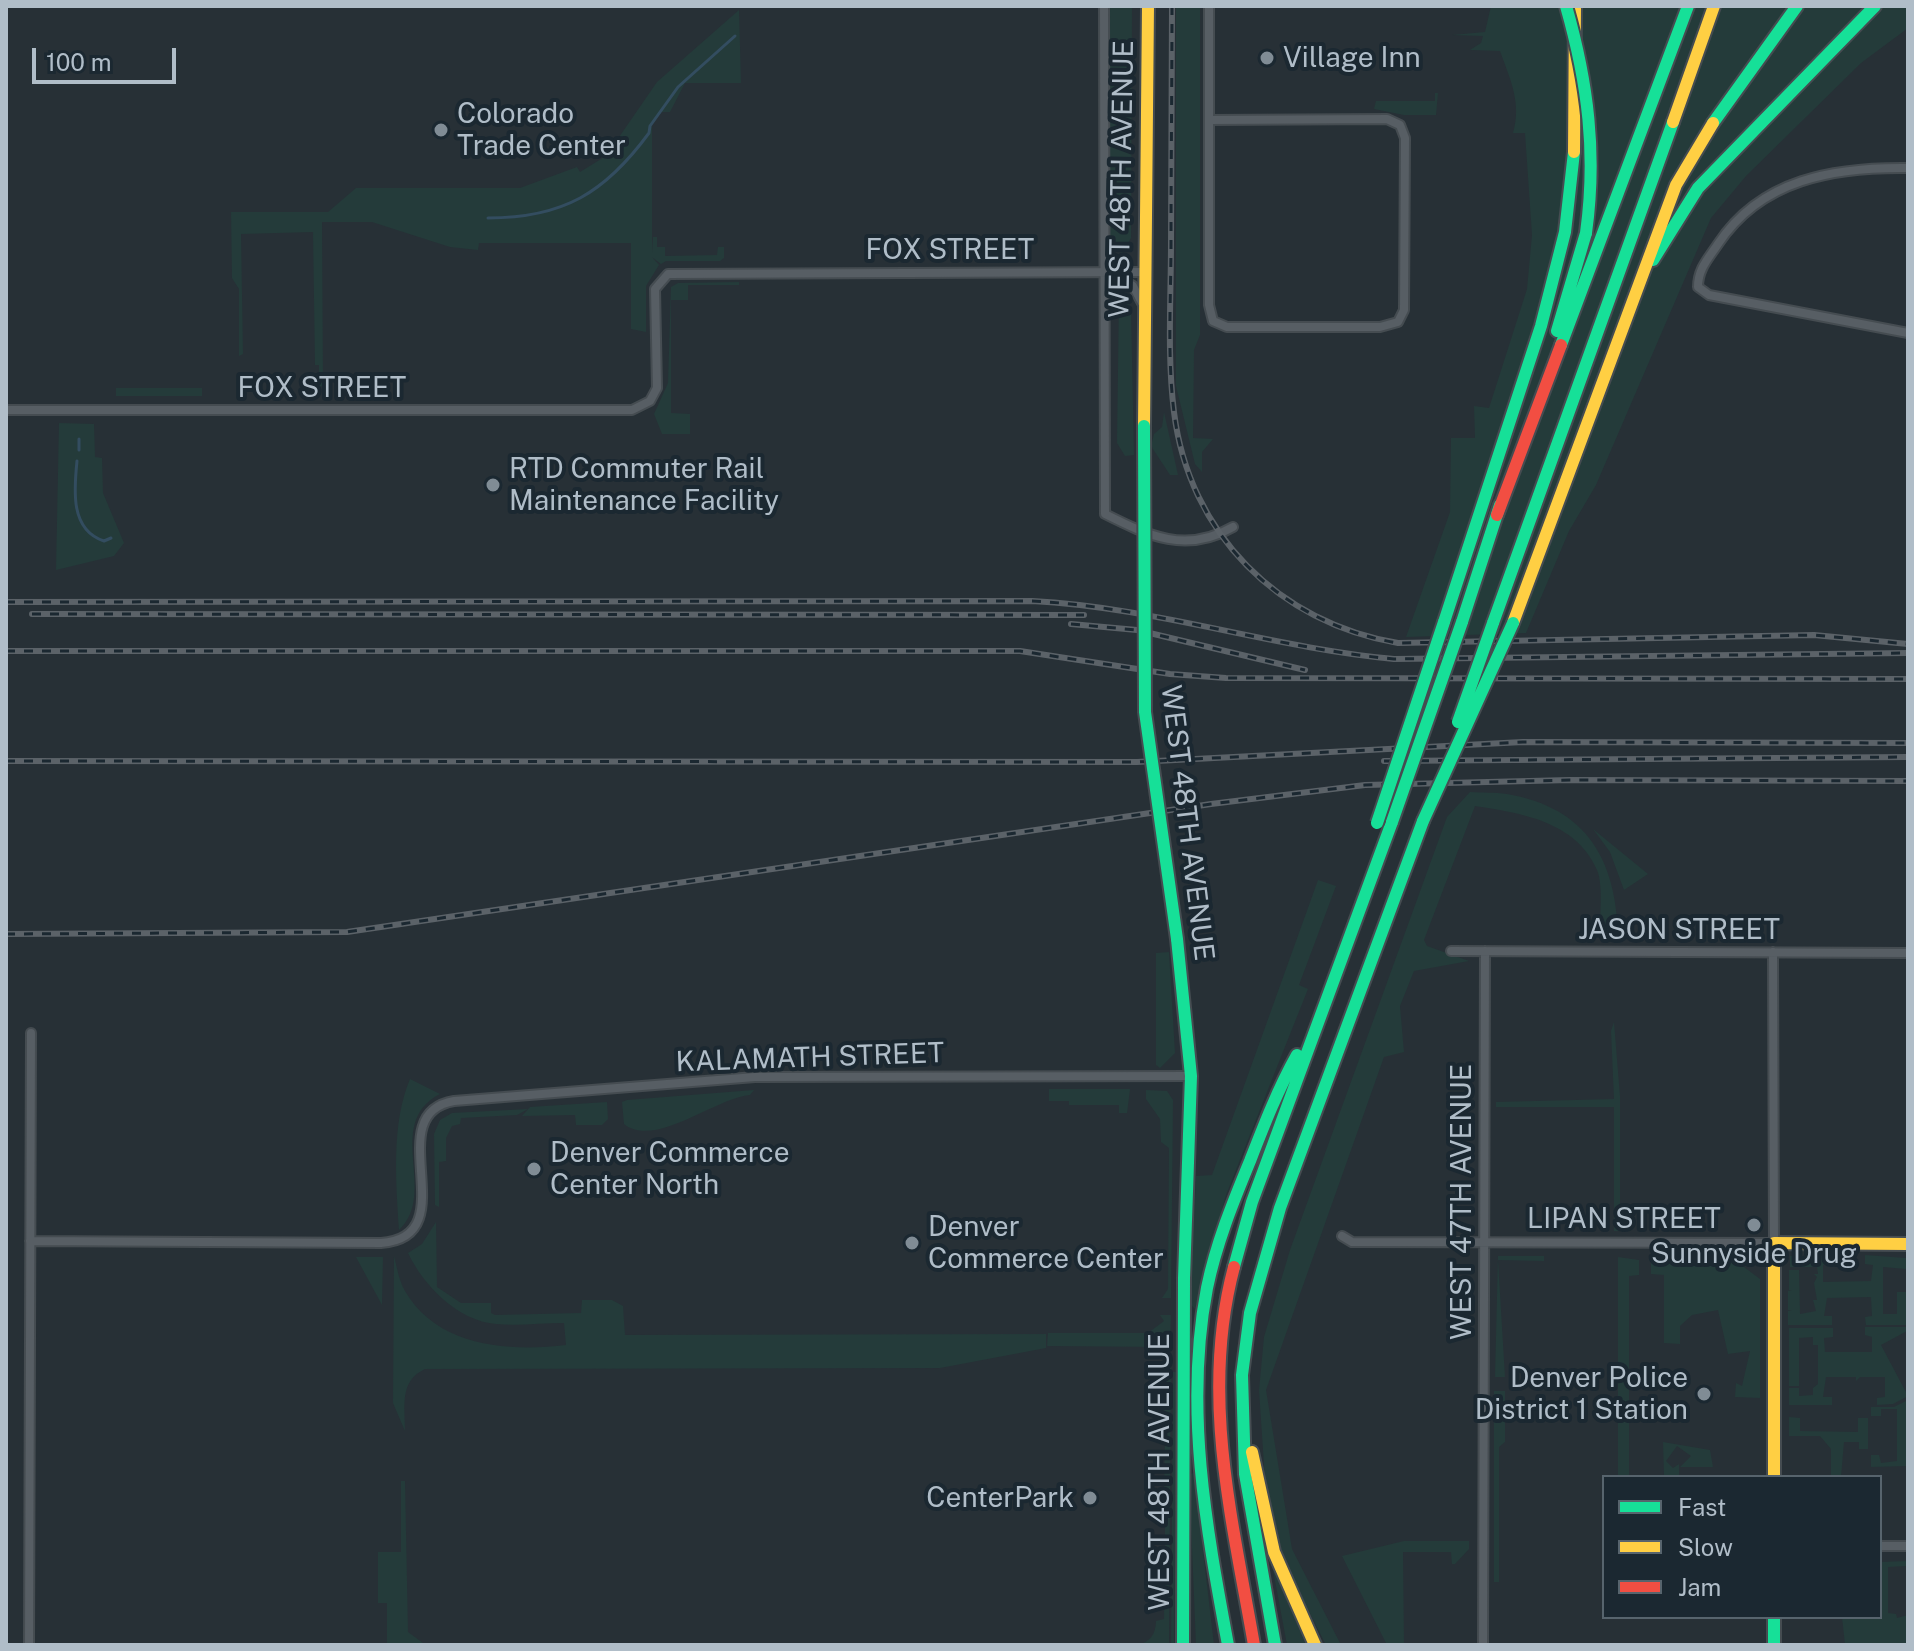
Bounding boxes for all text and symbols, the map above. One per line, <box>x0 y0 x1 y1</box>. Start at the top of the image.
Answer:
scale bar <box>36 32 180 82</box>
street label: WEST 48TH AVENUE <box>1103 40 1141 318</box>
place label: Village Inn <box>1283 41 1421 75</box>
text: 100 m <box>46 48 112 76</box>
marker: Village Inn <box>1258 49 1276 67</box>
place label: Colorado Trade Center <box>457 97 626 163</box>
marker: Colorado Trade Center <box>432 121 450 139</box>
street label: FOX STREET <box>866 233 1034 267</box>
street label: FOX STREET <box>238 371 406 405</box>
place label: RTD Commuter Rail Maintenance Facility <box>509 452 779 518</box>
marker: RTD Commuter Rail Maintenance Facility <box>484 476 502 494</box>
street label: WEST 48TH AVENUE <box>1153 683 1221 963</box>
street label: JASON STREET <box>1578 913 1780 947</box>
street label: KALAMATH STREET <box>675 1037 945 1079</box>
street label: WEST 47TH AVENUE <box>1445 1064 1479 1340</box>
place label: Denver Commerce Center North <box>550 1136 790 1202</box>
marker: Denver Commerce Center North <box>525 1160 543 1178</box>
street label: LIPAN STREET <box>1527 1202 1721 1236</box>
place label: Denver Commerce Center <box>928 1210 1164 1276</box>
marker: Sunnyside Drug <box>1745 1216 1763 1234</box>
marker: Denver Commerce Center <box>903 1234 921 1252</box>
place label: Sunnyside Drug <box>1651 1237 1857 1271</box>
street label: WEST 48TH AVENUE <box>1143 1333 1177 1611</box>
place label: Denver Police District 1 Station <box>1475 1361 1688 1427</box>
marker: Denver Police District 1 Station <box>1695 1385 1713 1403</box>
legend <box>1602 1475 1882 1619</box>
place label: CenterPark <box>926 1481 1074 1515</box>
marker: CenterPark <box>1081 1489 1099 1507</box>
text: Fast <box>1678 1493 1726 1521</box>
text: Slow <box>1678 1533 1733 1561</box>
text: Jam <box>1678 1573 1721 1601</box>

